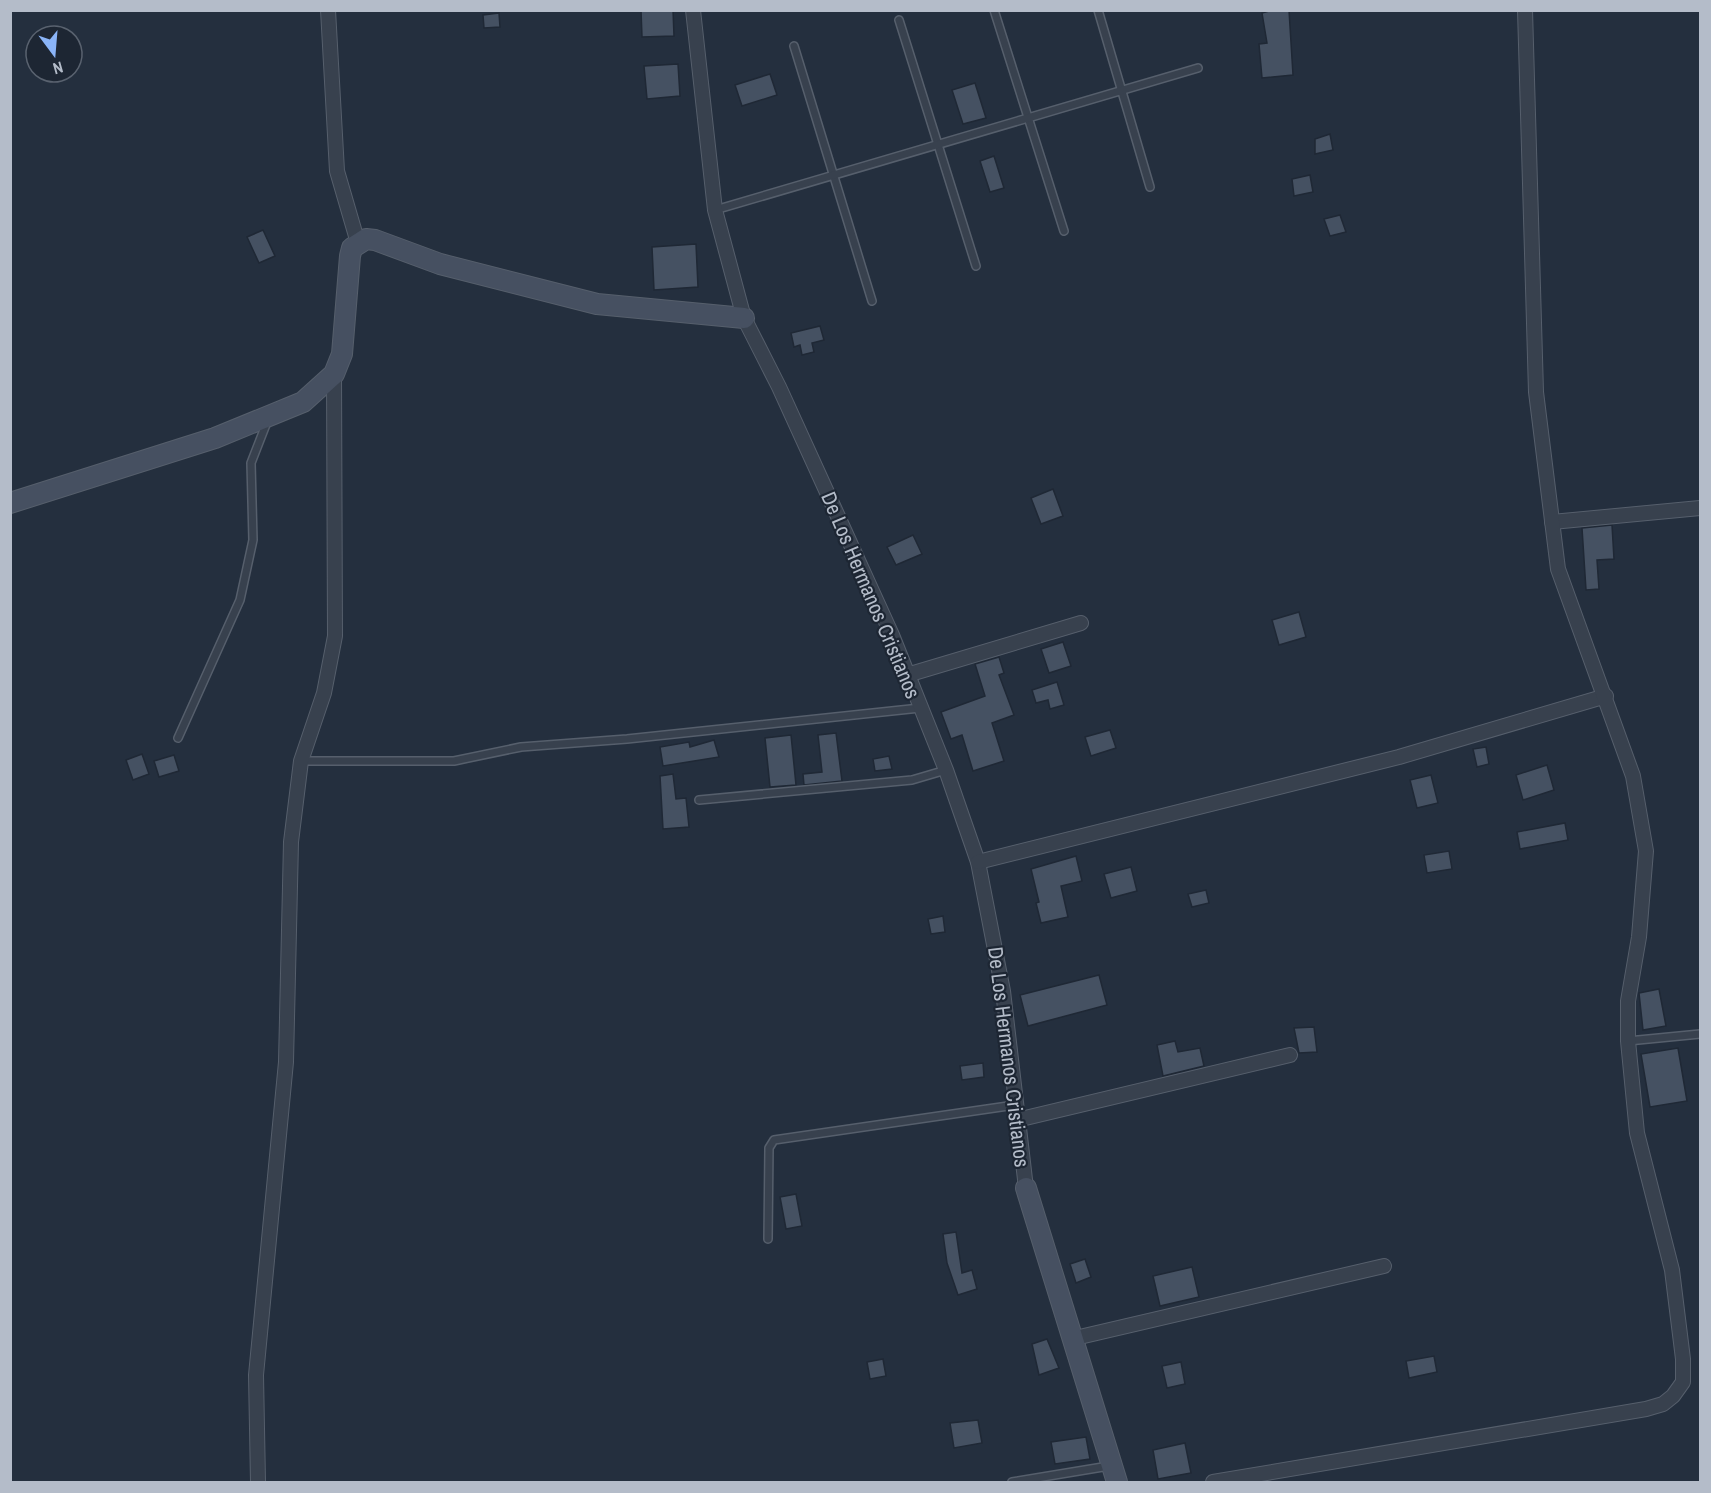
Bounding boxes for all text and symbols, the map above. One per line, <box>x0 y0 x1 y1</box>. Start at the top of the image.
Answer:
north arrow <box>24 24 84 84</box>
text: N <box>51 57 66 80</box>
street label: De Los Hermanos Cristianos <box>814 487 928 703</box>
street label: De Los Hermanos Cristianos <box>981 945 1037 1169</box>

